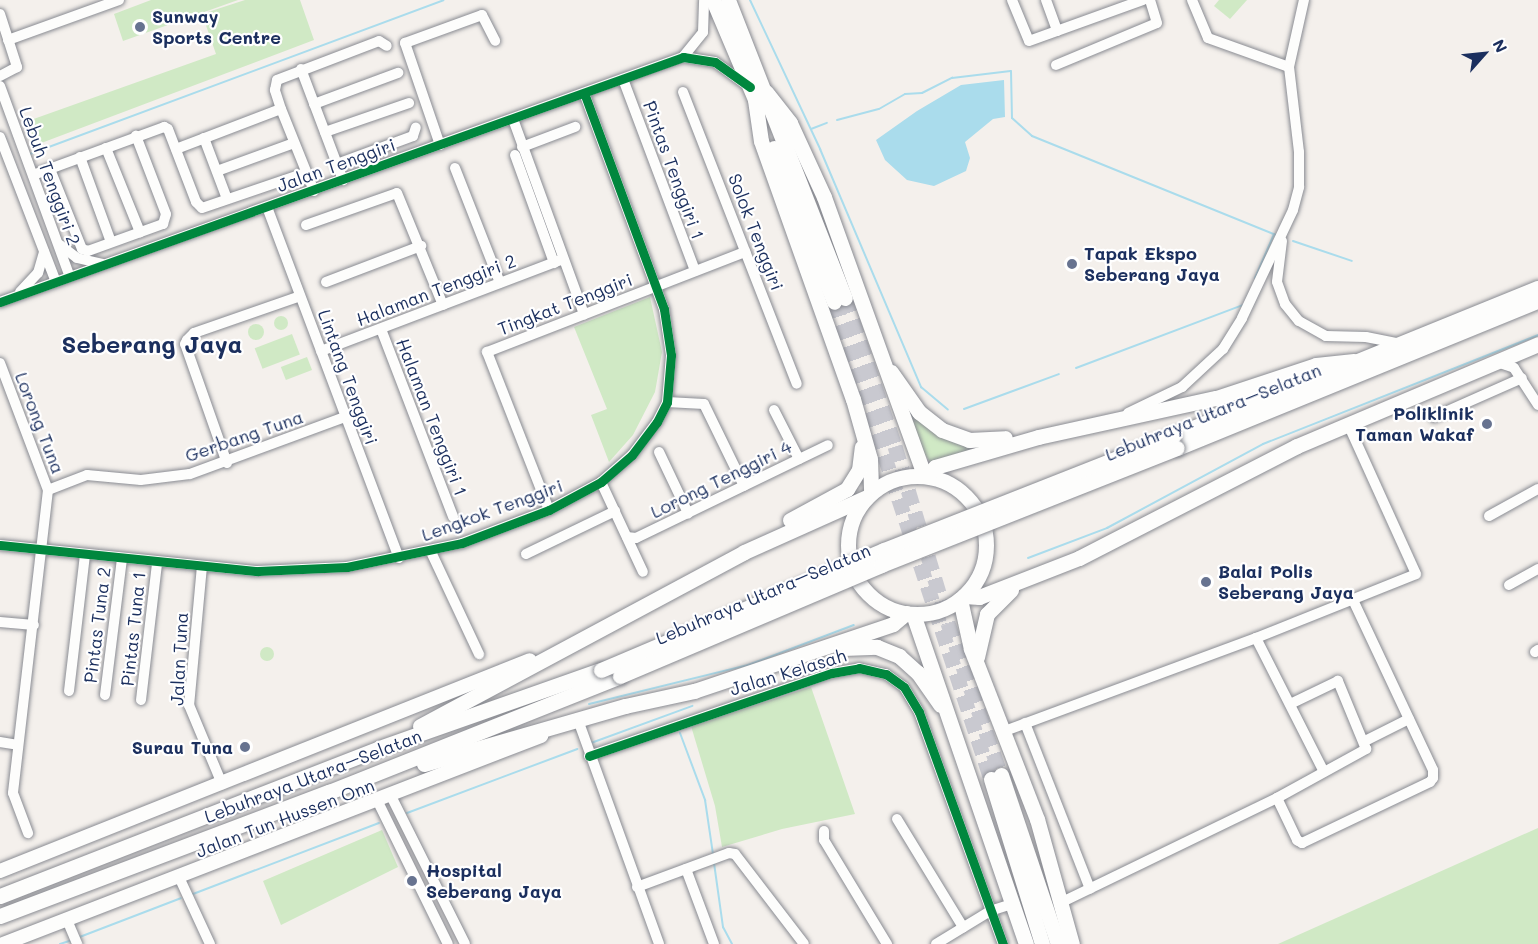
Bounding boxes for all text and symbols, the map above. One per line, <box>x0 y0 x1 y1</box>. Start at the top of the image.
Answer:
place label: Sunway Sports Centre <box>152 6 281 48</box>
marker: Sunway Sports Centre <box>133 20 147 34</box>
north arrow <box>1454 24 1514 84</box>
text: N <box>1488 35 1513 56</box>
street label: Pintas Tenggiri 1 <box>639 98 709 242</box>
street label: Lebuh Tenggiri 2 <box>15 104 85 248</box>
street label: Jalan Tenggiri <box>274 134 398 196</box>
street label: Solok Tenggiri <box>724 171 788 293</box>
place label: Tapak Ekspo Seberang Jaya <box>1084 243 1220 286</box>
street label: Halaman Tenggiri 2 <box>353 250 519 330</box>
marker: Tapak Ekspo Seberang Jaya <box>1065 257 1079 271</box>
street label: Tingkat Tenggiri <box>495 268 635 340</box>
street label: Lintang Tenggiri <box>314 306 382 448</box>
district label: Seberang Jaya <box>61 330 243 358</box>
street label: Halaman Tenggiri 1 <box>392 335 472 499</box>
street label: Lebuhraya Utara–Selatan <box>1102 359 1324 465</box>
street label: Lorong Tuna <box>11 369 69 477</box>
place label: Poliklinik Taman Wakaf <box>1355 403 1474 446</box>
street label: Gerbang Tuna <box>182 406 306 466</box>
marker: Poliklinik Taman Wakaf <box>1478 415 1496 433</box>
street label: Lorong Tenggiri 4 <box>647 435 795 523</box>
street label: Lengkok Tenggiri <box>418 474 566 546</box>
street label: Lebuhraya Utara–Selatan <box>652 539 874 649</box>
place label: Balai Polis Seberang Jaya <box>1218 561 1354 604</box>
street label: Pintas Tuna 2 <box>79 566 115 684</box>
street label: Pintas Tuna 1 <box>116 571 150 687</box>
marker: Balai Polis Seberang Jaya <box>1199 575 1213 589</box>
street label: Jalan Tuna <box>166 612 192 706</box>
street label: Jalan Kelasah <box>727 644 849 700</box>
street label: Lebuhraya Utara–Selatan <box>201 725 425 827</box>
place label: Surau Tuna <box>132 736 233 758</box>
marker: Surau Tuna <box>238 740 252 754</box>
street label: Jalan Tun Hussen Onn <box>193 774 377 862</box>
place label: Hospital Seberang Jaya <box>426 860 562 902</box>
marker: Hospital Seberang Jaya <box>403 872 421 890</box>

